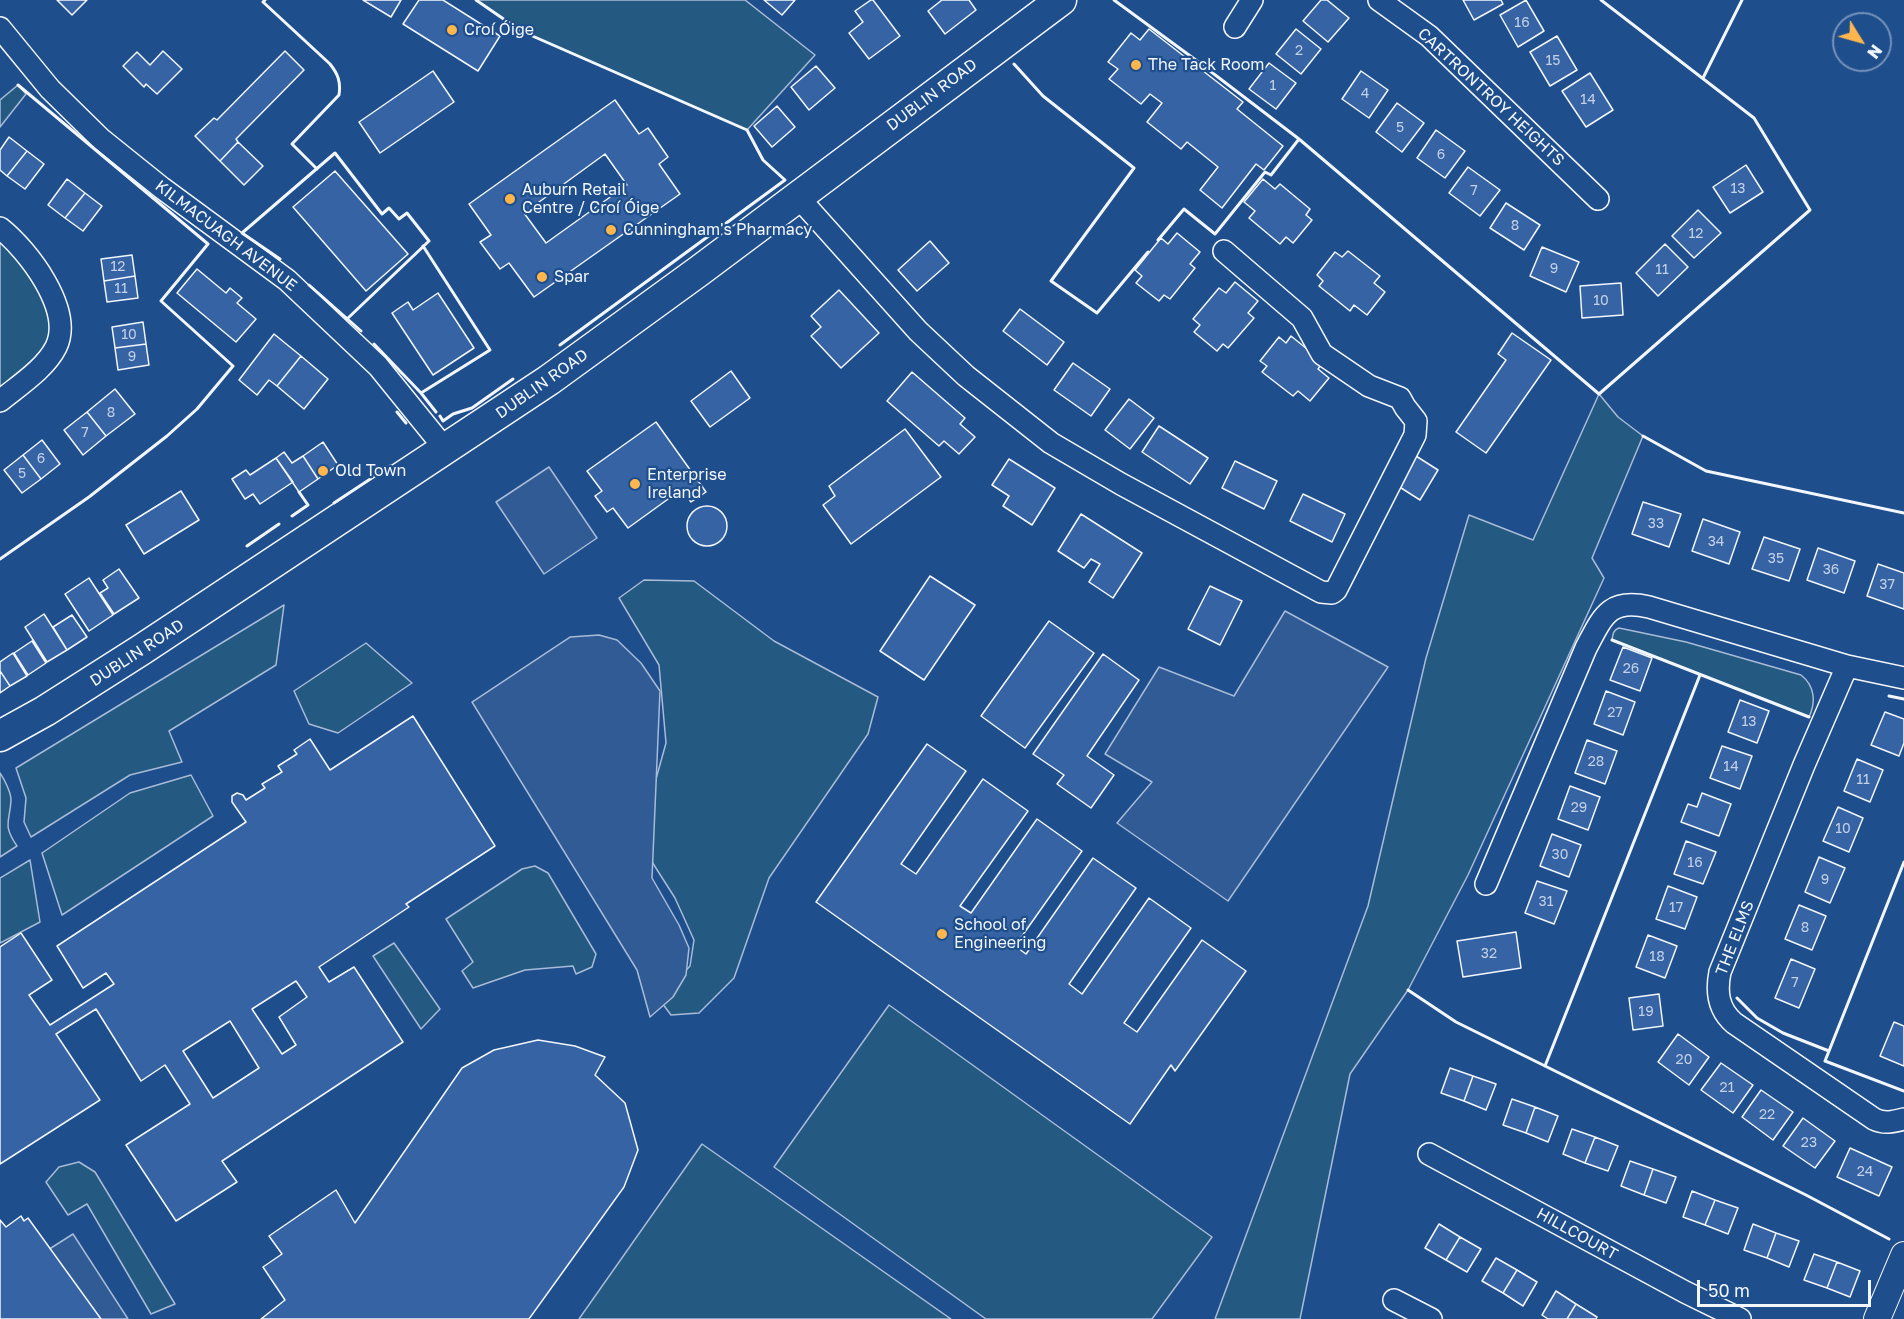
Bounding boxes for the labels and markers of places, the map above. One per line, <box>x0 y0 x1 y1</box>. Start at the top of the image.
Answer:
place label: Croí Óige <box>464 20 534 40</box>
marker: Croí Óige <box>445 23 459 37</box>
place label: The Tack Room <box>1148 55 1264 75</box>
marker: The Tack Room <box>1129 58 1143 72</box>
place label: Auburn Retail Centre / Croí Óige <box>522 180 659 218</box>
marker: Auburn Retail Centre / Croí Óige <box>503 192 517 206</box>
place label: Cunningham's Pharmacy <box>623 220 812 240</box>
marker: Cunningham's Pharmacy <box>604 223 618 237</box>
place label: Spar <box>554 267 589 287</box>
marker: Spar <box>535 270 549 284</box>
place label: Old Town <box>335 461 406 481</box>
marker: Old Town <box>316 464 330 478</box>
place label: Enterprise Ireland <box>647 465 726 503</box>
marker: Enterprise Ireland <box>628 477 642 491</box>
place label: School of Engineering <box>954 915 1046 953</box>
marker: School of Engineering <box>935 927 949 941</box>

